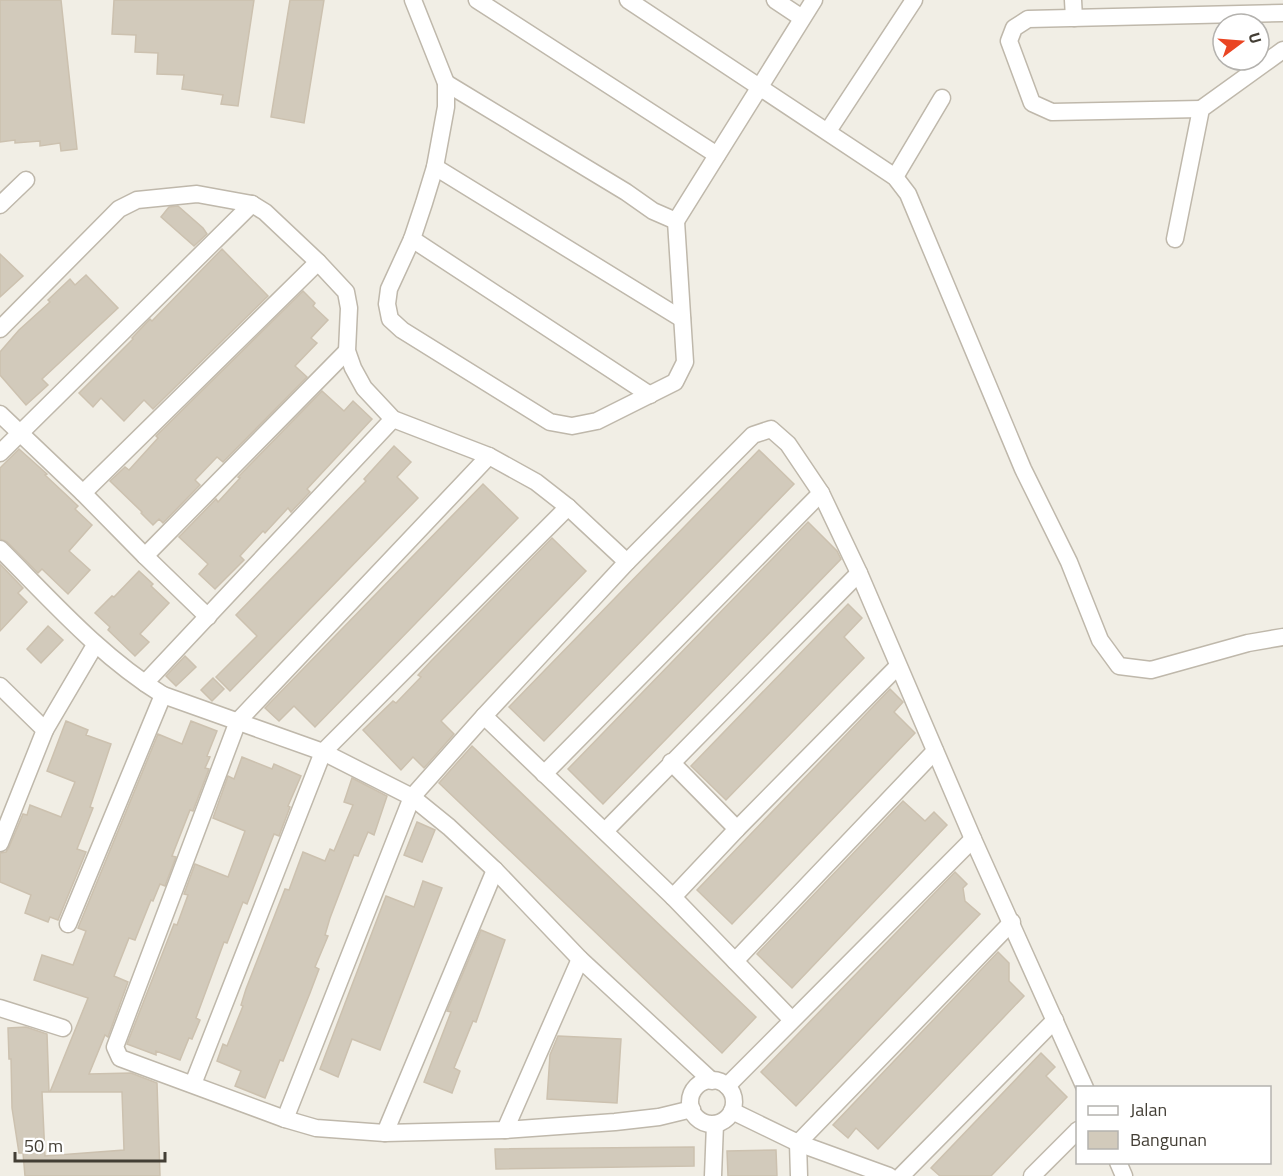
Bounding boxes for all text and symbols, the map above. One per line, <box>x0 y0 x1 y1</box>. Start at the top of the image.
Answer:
north arrow <box>1211 12 1271 72</box>
text: U <box>1242 30 1268 46</box>
legend <box>1076 1086 1271 1164</box>
text: Jalan <box>1130 1096 1167 1123</box>
scale bar <box>15 1125 165 1163</box>
text: Bangunan <box>1130 1126 1207 1153</box>
text: 50 m <box>24 1132 63 1159</box>

